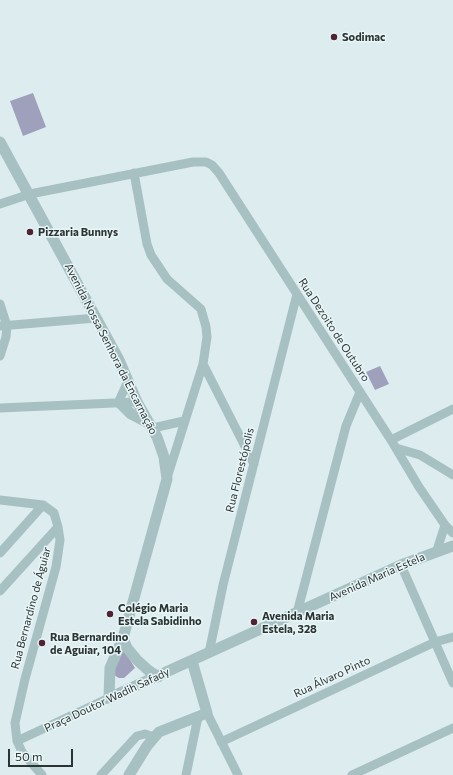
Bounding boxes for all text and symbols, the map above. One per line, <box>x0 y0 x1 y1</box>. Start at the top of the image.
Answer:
place label: Sodimac <box>342 30 385 44</box>
marker: Sodimac <box>329 32 339 42</box>
place label: Pizzaria Bunnys <box>38 225 118 239</box>
marker: Pizzaria Bunnys <box>25 227 35 237</box>
street label: Avenida Nossa Senhora da Encarnação <box>62 261 160 437</box>
street label: Rua Dezoito de Outubro <box>296 276 372 384</box>
street label: Rua Florestópolis <box>223 426 257 514</box>
street label: Rua Bernardino de Águiar <box>8 546 54 670</box>
street label: Avenida Maria Estela <box>327 550 427 604</box>
place label: Colégio Maria Estela Sabidinho <box>118 601 202 627</box>
marker: Colégio Maria Estela Sabidinho <box>105 609 115 619</box>
place label: Avenida Maria Estela, 328 <box>262 609 334 635</box>
marker: Avenida Maria Estela, 328 <box>249 617 259 627</box>
place label: Rua Bernardino de Aguiar, 104 <box>50 630 128 656</box>
marker: Rua Bernardino de Aguiar, 104 <box>37 638 47 648</box>
street label: Rua Álvaro Pinto <box>292 654 372 700</box>
street label: Praça Doutor Wadih Safady <box>42 665 172 735</box>
scale bar <box>10 741 75 767</box>
text: 50 m <box>15 749 43 763</box>

